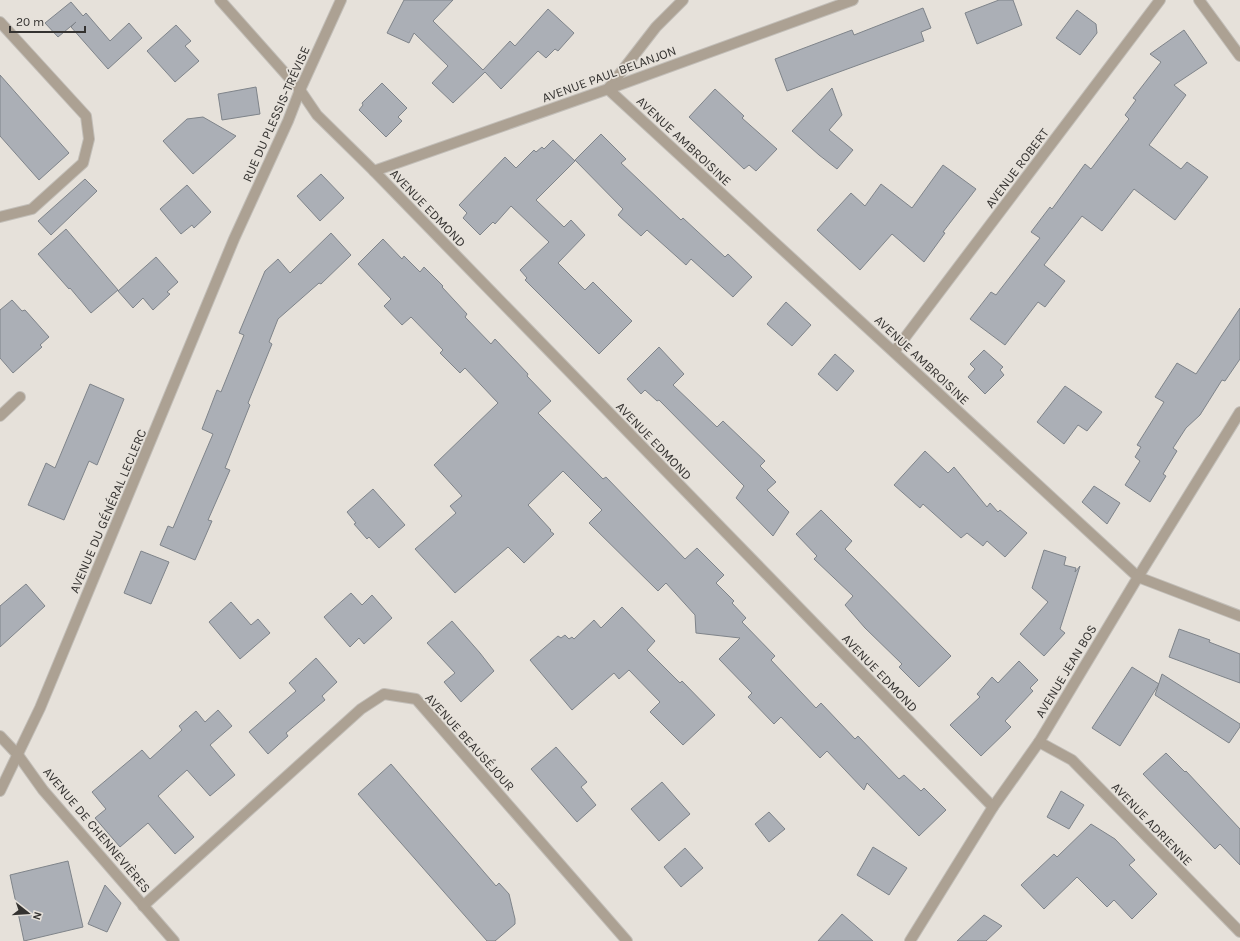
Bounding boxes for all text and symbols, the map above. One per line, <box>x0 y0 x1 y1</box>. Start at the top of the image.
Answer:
scale bar <box>10 8 85 34</box>
text: 20 m <box>16 15 44 29</box>
street label: RUE DU PLESSIS-TRÉVISE <box>237 43 313 184</box>
street label: AVENUE PAUL BELANJON <box>540 43 678 105</box>
street label: AVENUE AMBROISINE <box>634 93 734 189</box>
street label: AVENUE ROBERT <box>982 125 1052 211</box>
street label: AVENUE EDMOND <box>387 166 469 250</box>
street label: AVENUE AMBROISINE <box>872 312 972 408</box>
street label: AVENUE EDMOND <box>613 399 695 483</box>
street label: AVENUE DU GÉNÉRAL LECLERC <box>65 426 149 595</box>
street label: AVENUE JEAN BOS <box>1032 622 1100 720</box>
street label: AVENUE EDMOND <box>839 631 921 715</box>
street label: AVENUE BEAUSÉJOUR <box>422 689 519 794</box>
street label: AVENUE DE CHENNEVIÈRES <box>40 763 155 896</box>
street label: AVENUE ADRIENNE <box>1109 779 1195 869</box>
north arrow <box>8 893 48 933</box>
text: N <box>30 910 44 921</box>

